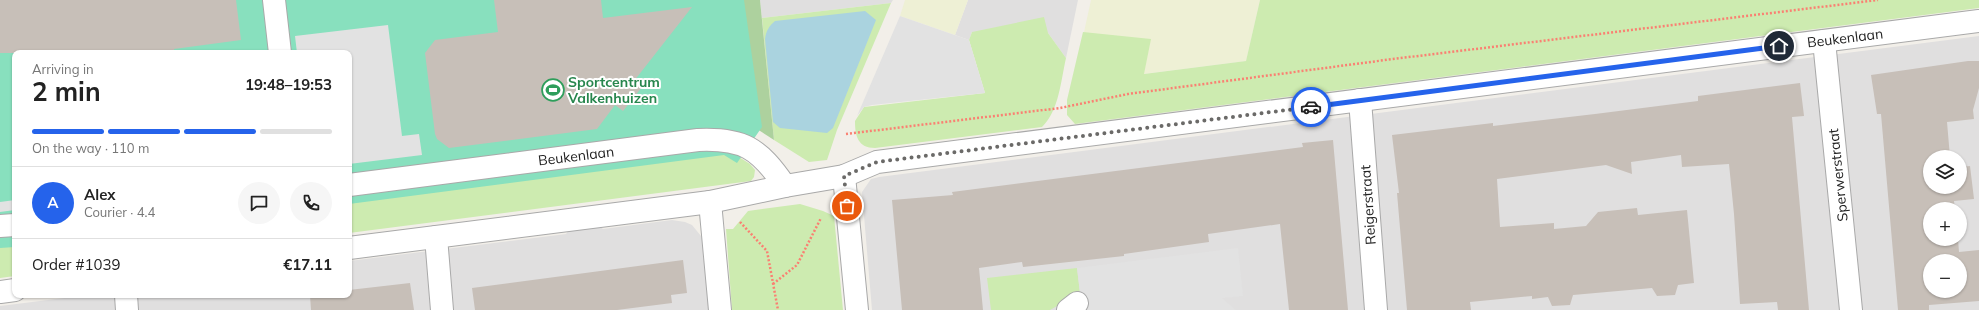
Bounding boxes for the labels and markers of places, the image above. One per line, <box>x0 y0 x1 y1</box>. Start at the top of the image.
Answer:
pin <box>1762 29 1796 63</box>
place label: Sportcentrum Valkenhuizen <box>567 73 660 107</box>
sports icon: Sportcentrum Valkenhuizen <box>540 77 566 103</box>
pin <box>830 189 864 223</box>

